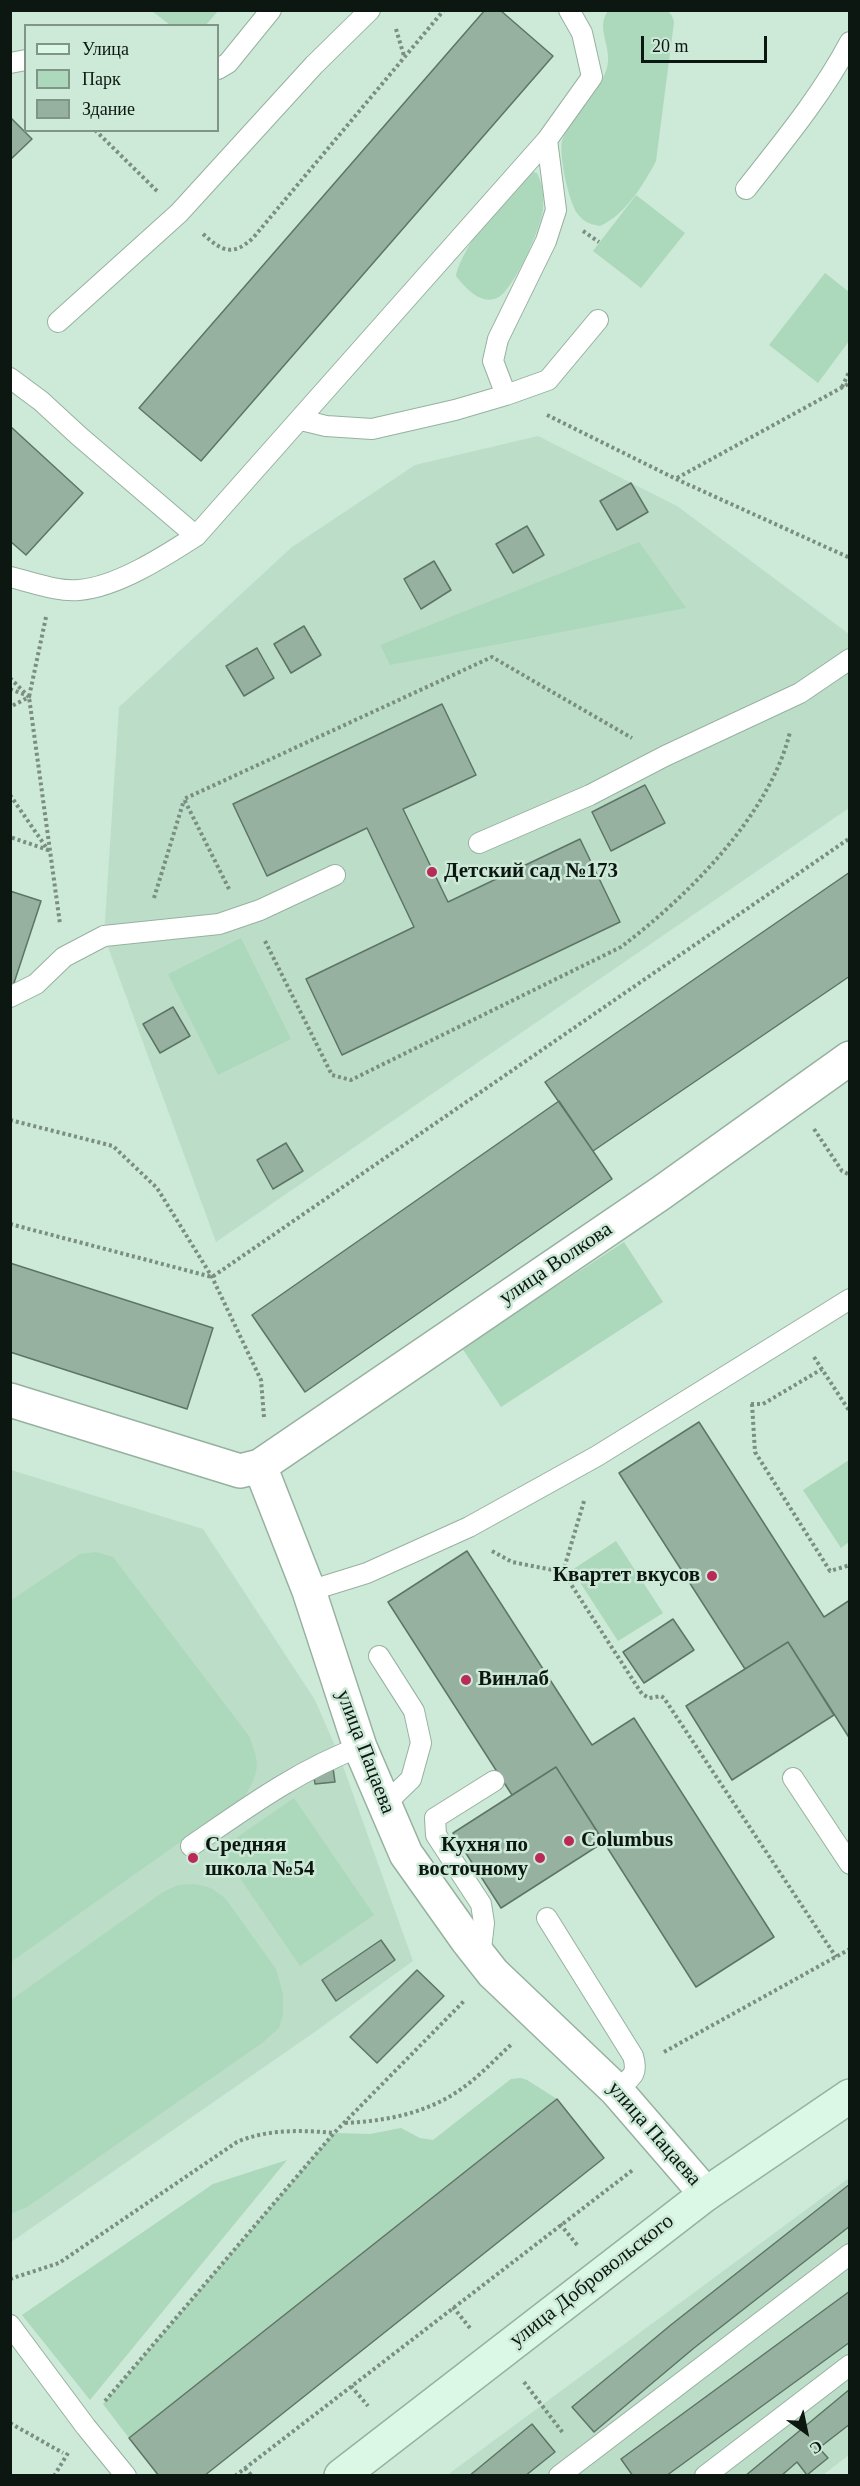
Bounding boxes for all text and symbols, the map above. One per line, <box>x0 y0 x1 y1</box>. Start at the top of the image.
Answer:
legend <box>24 24 219 132</box>
scale bar <box>644 24 770 62</box>
text: 20 m <box>652 36 689 56</box>
text: Улица <box>82 39 129 59</box>
text: Парк <box>82 69 121 89</box>
text: Здание <box>82 99 135 119</box>
place label: Детский сад №173 <box>444 859 618 885</box>
marker: Детский сад №173 <box>425 865 439 879</box>
street label: улица Волкова <box>495 1217 617 1311</box>
place label: Квартет вкусов <box>553 1563 700 1589</box>
marker: Квартет вкусов <box>705 1569 719 1583</box>
place label: Винлаб <box>478 1667 549 1693</box>
marker: Винлаб <box>459 1673 473 1687</box>
street label: улица Пацаева <box>330 1687 400 1817</box>
place label: Columbus <box>581 1828 673 1854</box>
place label: Средняя школа №54 <box>205 1833 314 1883</box>
place label: Кухня по восточному <box>418 1833 528 1883</box>
marker: Columbus <box>562 1834 576 1848</box>
marker: Средняя школа №54 <box>186 1851 200 1865</box>
marker: Кухня по восточному <box>533 1851 547 1865</box>
street label: улица Пацаева <box>602 2077 706 2191</box>
street label: улица Добровольского <box>505 2209 679 2353</box>
north arrow <box>776 2402 836 2462</box>
text: С <box>807 2437 826 2458</box>

